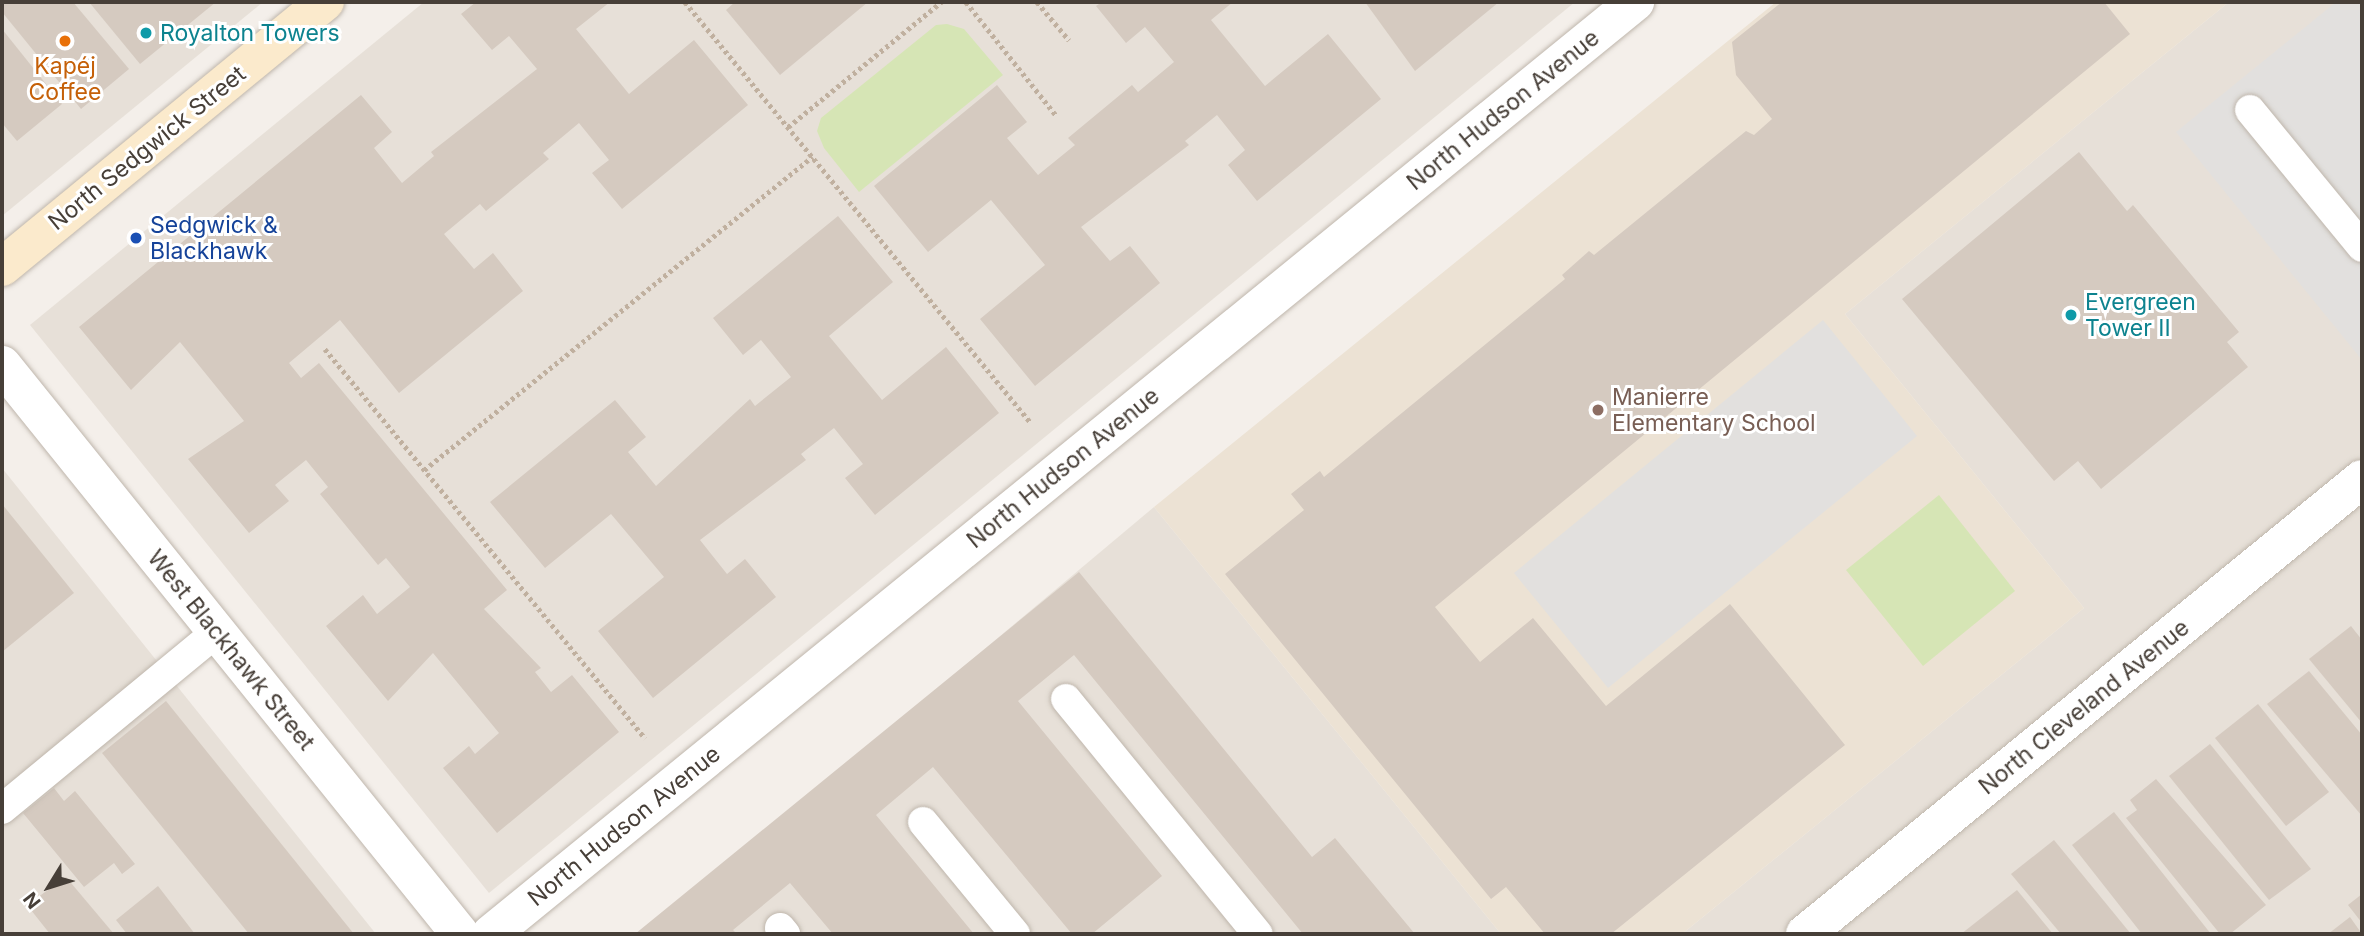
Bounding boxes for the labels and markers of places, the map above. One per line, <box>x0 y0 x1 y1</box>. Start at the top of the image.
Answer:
place label: Royalton Towers <box>160 19 340 47</box>
marker: Royalton Towers <box>138 25 154 41</box>
marker: Kapéj Coffee <box>57 33 73 49</box>
place label: Kapéj Coffee <box>29 52 101 106</box>
place label: Sedgwick & Blackhawk <box>150 211 278 265</box>
marker: Sedgwick & Blackhawk <box>128 230 144 246</box>
place label: Evergreen Tower II <box>2085 288 2196 342</box>
marker: Evergreen Tower II <box>2063 307 2079 323</box>
place label: Manierre Elementary School <box>1612 383 1816 437</box>
marker: Manierre Elementary School <box>1590 402 1606 418</box>

